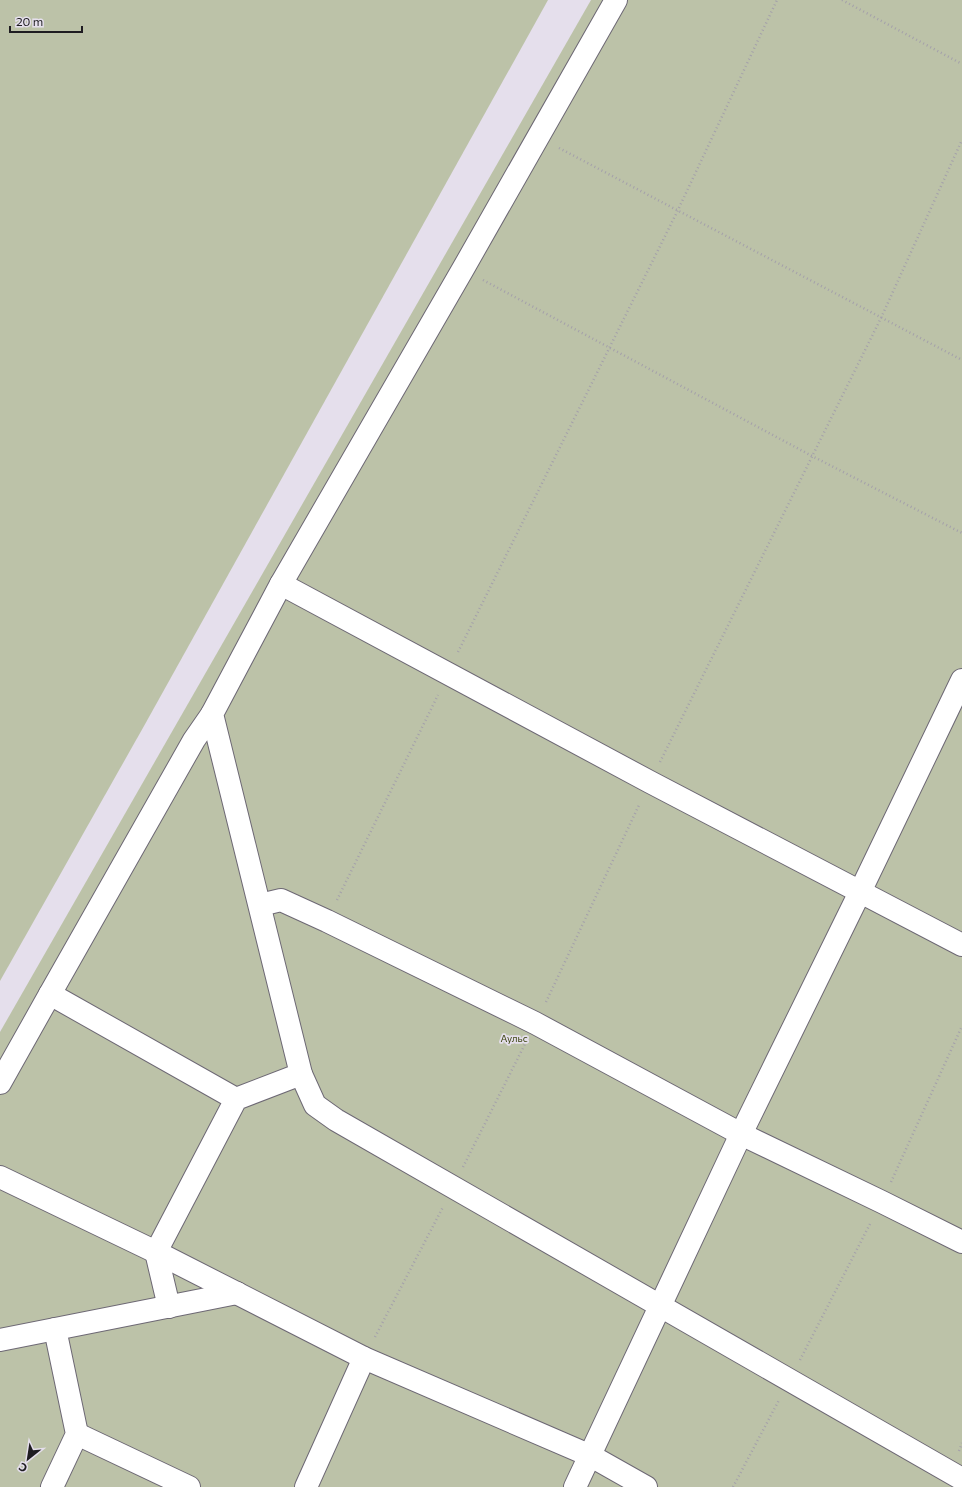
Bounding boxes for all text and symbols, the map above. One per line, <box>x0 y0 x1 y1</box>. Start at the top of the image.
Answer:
scale bar <box>10 8 82 34</box>
text: 20 m <box>16 14 43 28</box>
park label: Аульс <box>500 1032 528 1044</box>
north arrow <box>8 1439 48 1479</box>
text: С <box>16 1460 29 1476</box>

